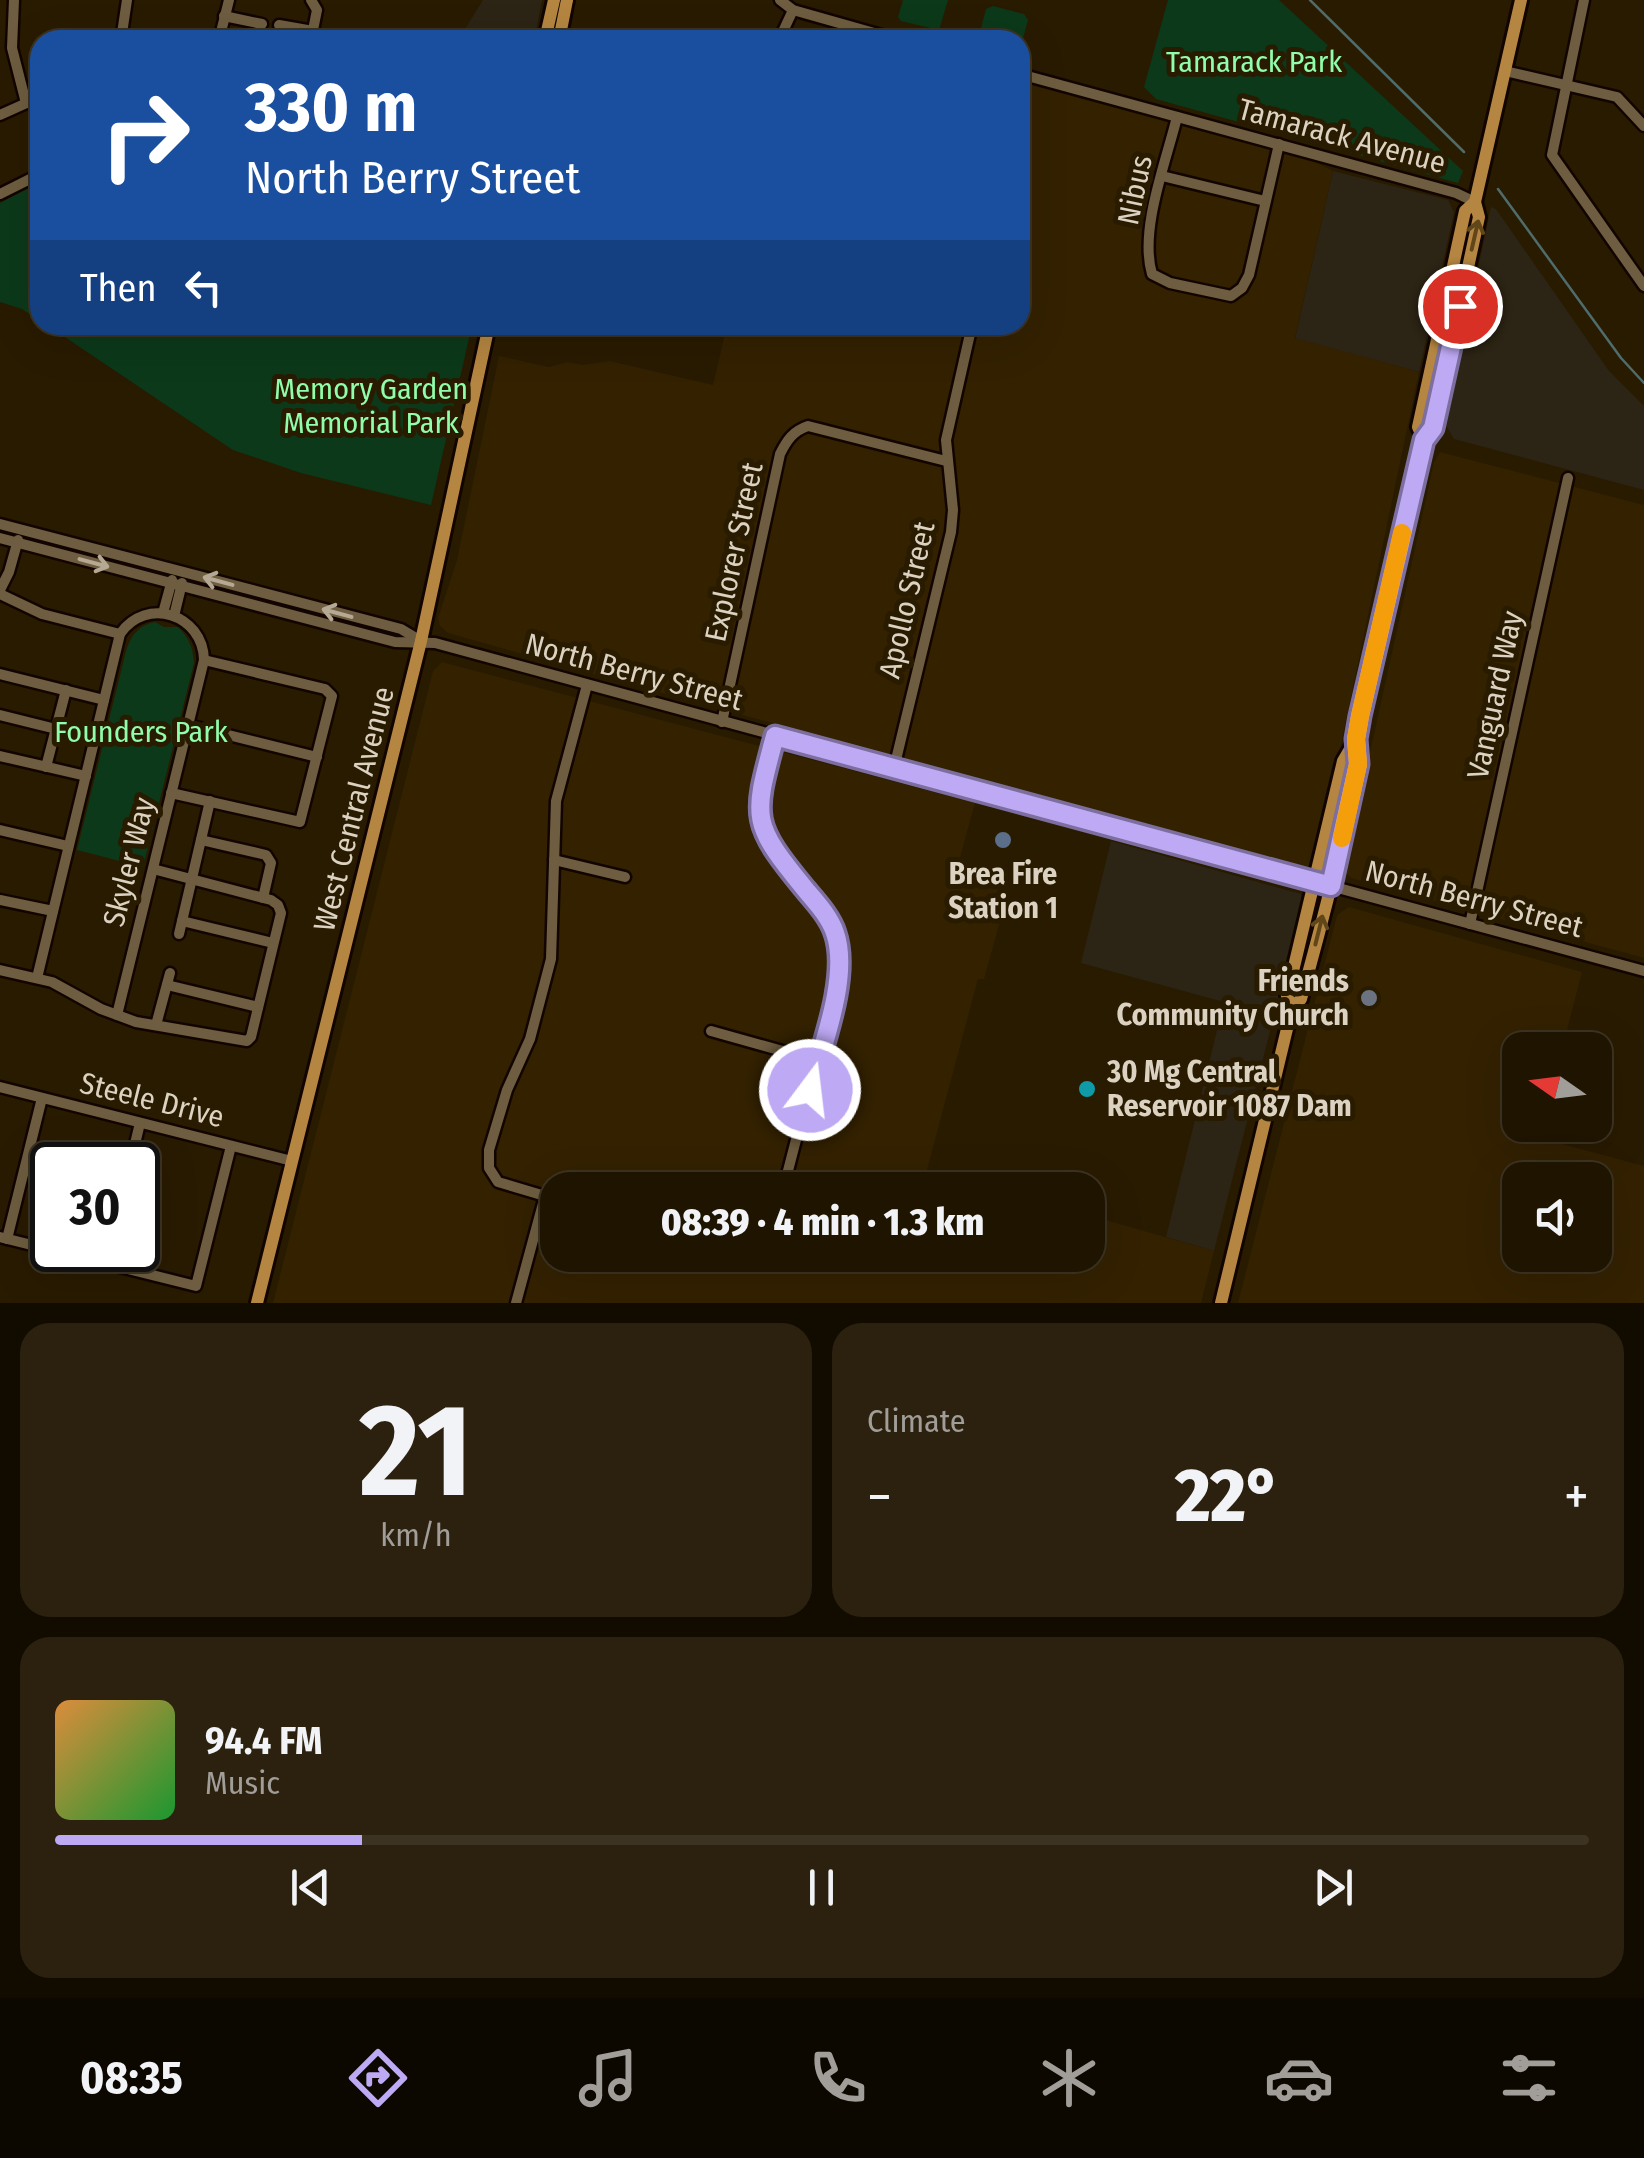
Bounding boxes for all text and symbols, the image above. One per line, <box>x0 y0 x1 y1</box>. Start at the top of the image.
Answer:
park label: Tamarack Park <box>1166 44 1342 80</box>
text: 330 m <box>245 66 417 150</box>
icon: right <box>80 70 210 200</box>
street label: Tamarack Avenue <box>1234 91 1450 181</box>
text: North Berry Street <box>245 151 580 205</box>
street label: Nibus <box>1110 152 1160 228</box>
one-way arrow <box>1467 220 1486 252</box>
icon: left <box>176 260 231 315</box>
pin <box>1418 264 1503 349</box>
text: Then <box>80 265 156 311</box>
icon: arrive <box>1433 279 1488 334</box>
park label: Memory Garden Memorial Park <box>274 371 468 441</box>
street label: Explorer Street <box>697 459 771 645</box>
street label: Apollo Street <box>871 518 943 682</box>
one-way arrow <box>78 554 109 573</box>
one-way arrow <box>203 571 234 590</box>
one-way arrow <box>322 602 353 621</box>
street label: Vanguard Way <box>1460 607 1530 782</box>
street label: North Berry Street <box>521 626 747 718</box>
street label: West Central Avenue <box>306 683 402 935</box>
park label: Founders Park <box>54 714 228 750</box>
street label: Skyler Way <box>96 793 163 930</box>
marker: Brea Fire Station 1 <box>992 829 1014 851</box>
street label: North Berry Street <box>1361 853 1587 945</box>
place label: Brea Fire Station 1 <box>948 856 1058 926</box>
one-way arrow <box>1311 915 1330 946</box>
place label: Friends Community Church <box>1116 963 1349 1033</box>
marker: Friends Community Church <box>1358 987 1380 1009</box>
north arrow <box>1502 1032 1612 1142</box>
map controls <box>1502 1032 1612 1272</box>
position arrow <box>758 1038 862 1142</box>
place label: 30 Mg Central Reservoir 1087 Dam <box>1106 1054 1352 1124</box>
street label: Steele Drive <box>76 1065 228 1135</box>
marker: 30 Mg Central Reservoir 1087 Dam <box>1076 1078 1098 1100</box>
speed limit sign: 30 <box>30 1142 160 1272</box>
button: sound <box>1502 1162 1612 1272</box>
text: 08:39 · 4 min · 1.3 km <box>661 1199 984 1245</box>
text: 21 <box>360 1373 472 1529</box>
text: Climate <box>867 1402 966 1440</box>
text: 22° <box>1175 1451 1281 1541</box>
text: − <box>867 1464 892 1530</box>
text: + <box>1564 1464 1589 1530</box>
text: km/h <box>380 1516 452 1554</box>
text: 94.4 FM <box>205 1718 322 1764</box>
text: Music <box>205 1764 280 1802</box>
icon: previous <box>283 1860 338 1915</box>
icon: pause <box>794 1860 849 1915</box>
icon: next <box>1306 1860 1361 1915</box>
icon: directions <box>343 2043 413 2113</box>
icon: music <box>573 2043 643 2113</box>
icon: phone <box>803 2043 873 2113</box>
icon: climate <box>1034 2043 1104 2113</box>
icon: car <box>1264 2043 1334 2113</box>
icon: filters <box>1494 2043 1564 2113</box>
text: 08:35 <box>80 2051 183 2105</box>

